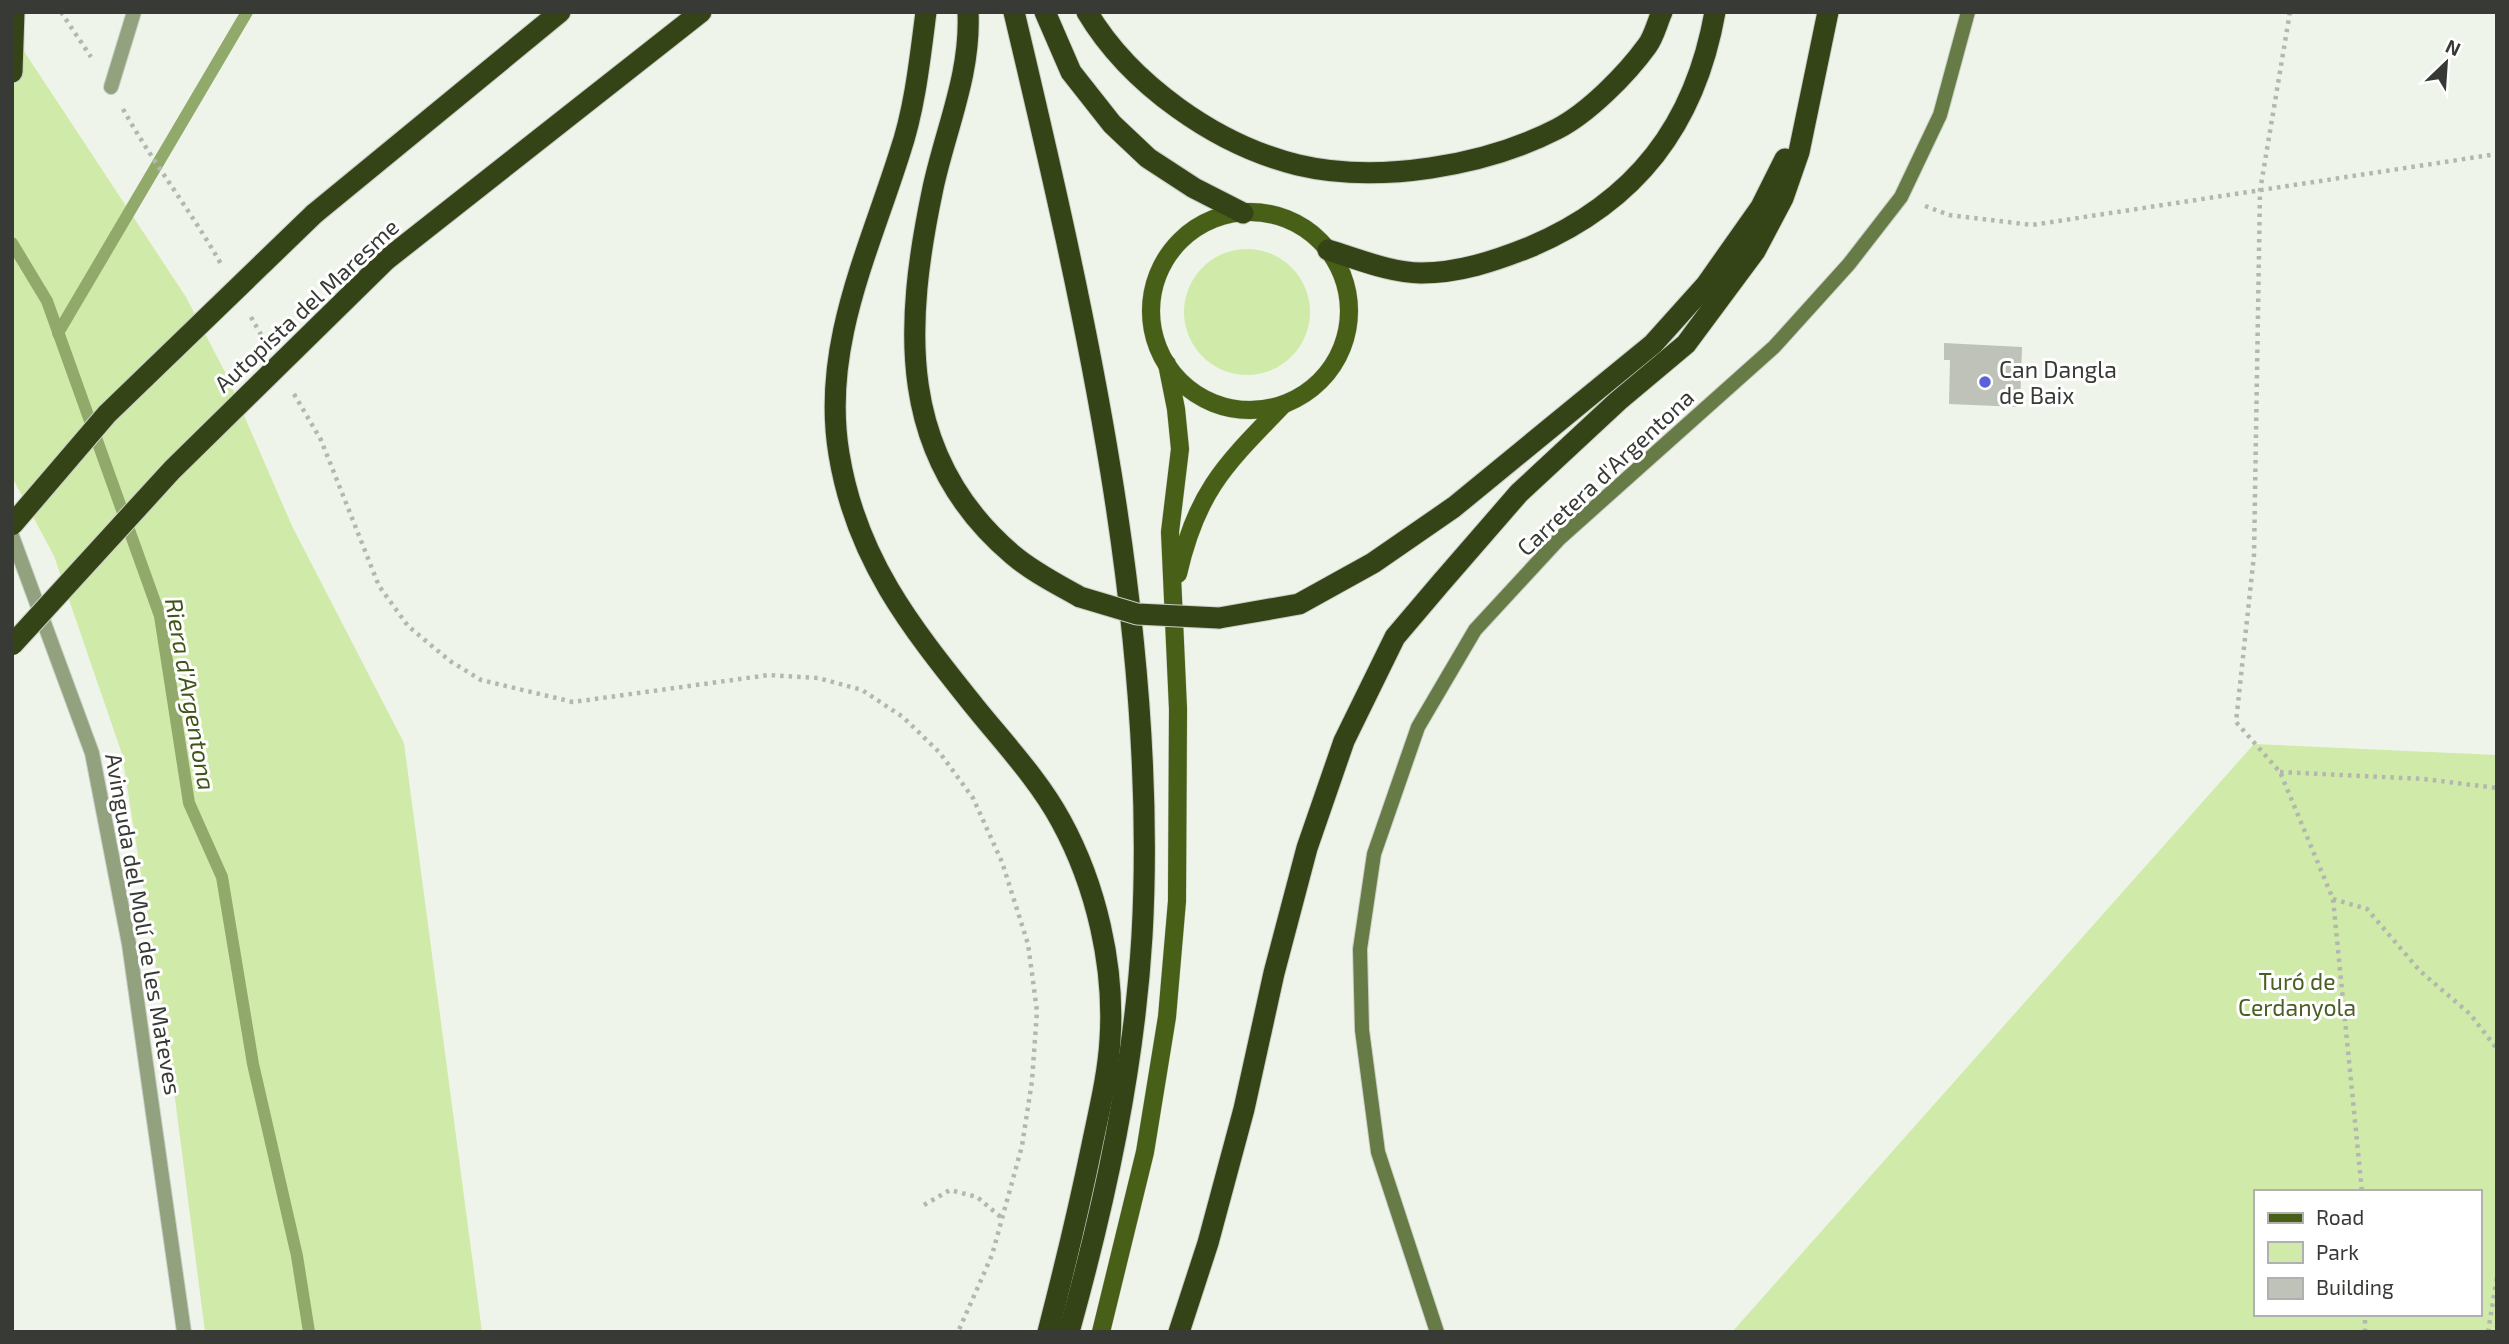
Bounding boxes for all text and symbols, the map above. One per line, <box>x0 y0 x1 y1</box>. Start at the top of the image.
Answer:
north arrow <box>2411 28 2481 98</box>
text: N <box>2442 34 2464 60</box>
street label: Autopista del Maresme <box>208 212 404 398</box>
place label: Can Dangla de Baix <box>1999 355 2117 409</box>
marker: Can Dangla de Baix <box>1977 374 1993 390</box>
street label: Carretera d'Argentona <box>1511 383 1699 561</box>
water label: Riera d'Argentona <box>160 596 222 792</box>
street label: Avinguda del Molí de les Mateves <box>100 751 188 1097</box>
park label: Turó de Cerdanyola <box>2238 967 2356 1021</box>
legend <box>2254 1190 2481 1316</box>
text: Road <box>2316 1204 2364 1229</box>
text: Park <box>2316 1239 2359 1264</box>
text: Building <box>2316 1274 2394 1299</box>

